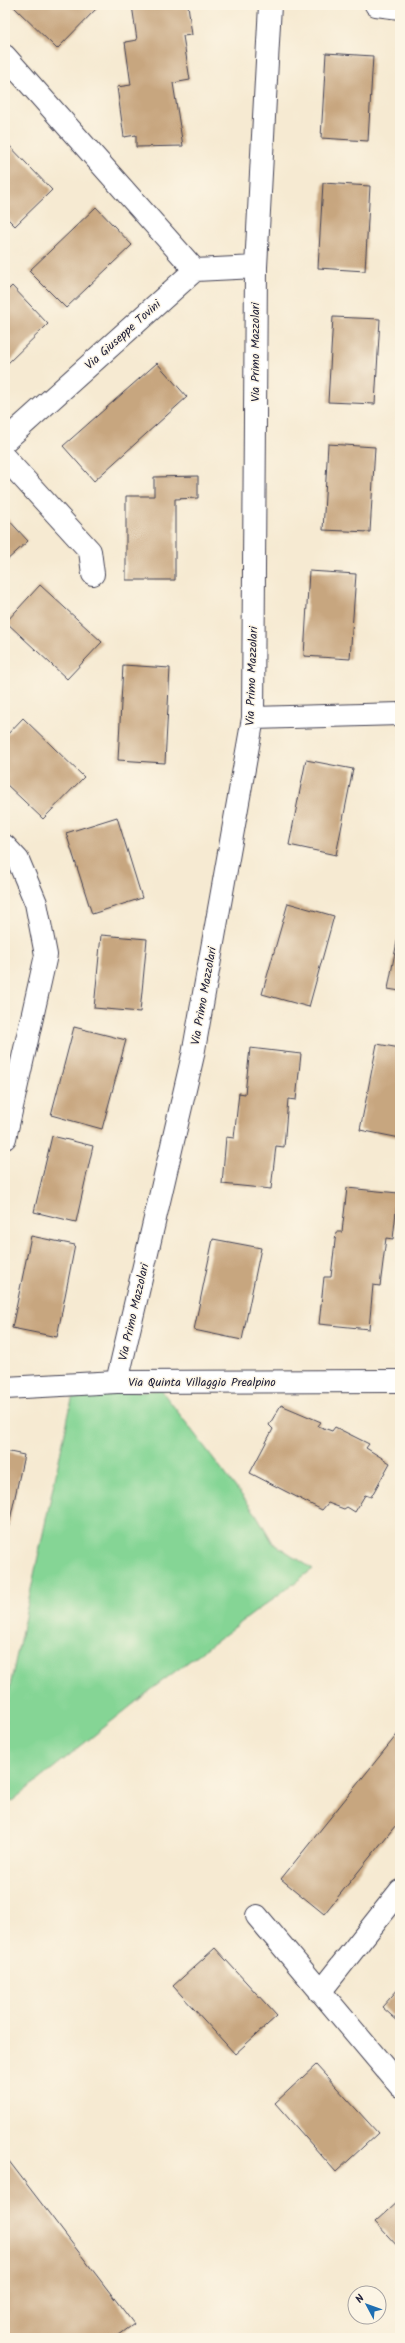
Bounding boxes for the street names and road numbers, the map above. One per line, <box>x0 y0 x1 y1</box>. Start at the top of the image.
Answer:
street label: Via Giuseppe Tovini <box>81 295 166 374</box>
street label: Via Primo Mazzolari <box>246 301 265 402</box>
street label: Via Primo Mazzolari <box>241 625 263 726</box>
street label: Via Primo Mazzolari <box>186 944 222 1047</box>
street label: Via Primo Mazzolari <box>114 1260 155 1363</box>
street label: Via Quinta Villaggio Prealpino <box>128 1373 276 1392</box>

